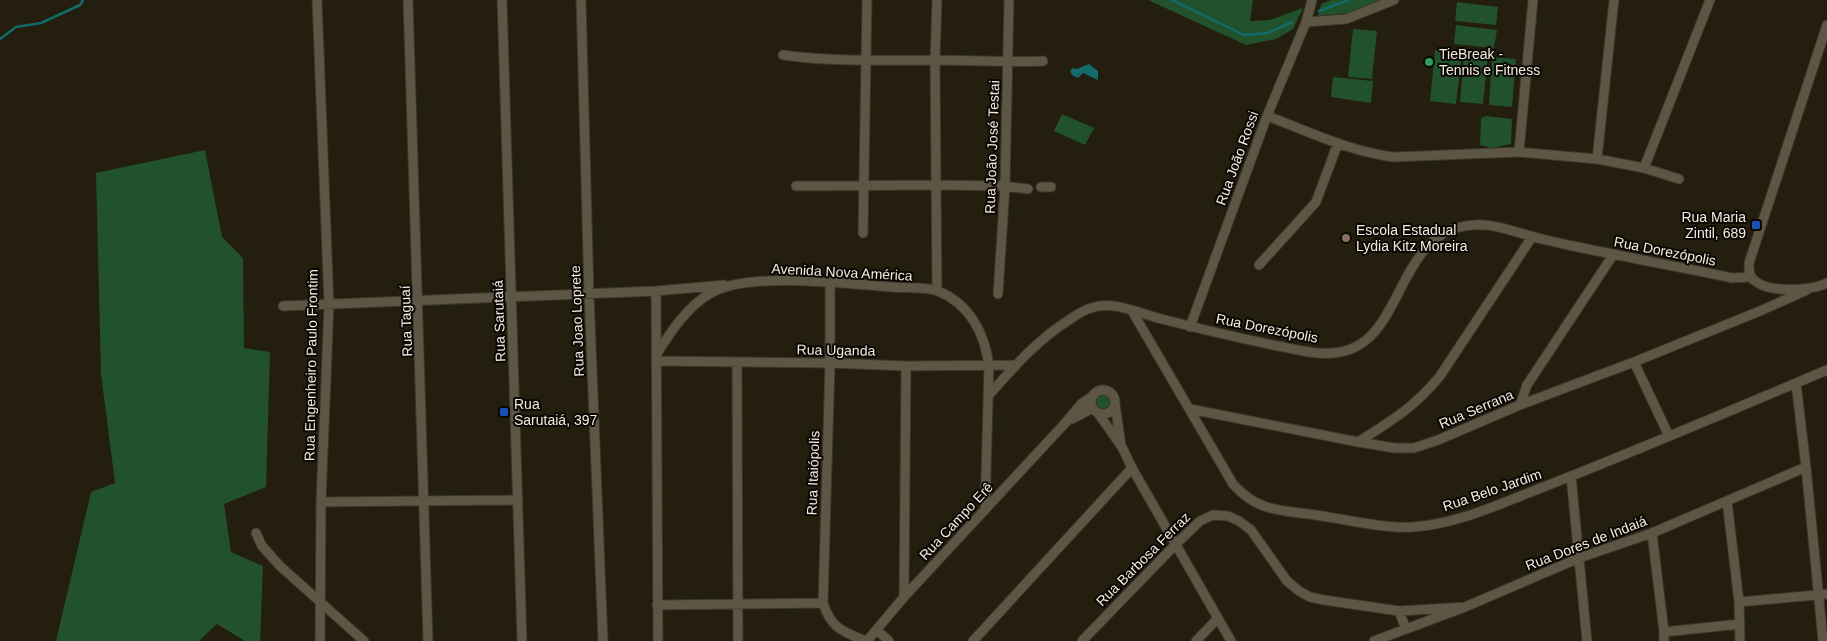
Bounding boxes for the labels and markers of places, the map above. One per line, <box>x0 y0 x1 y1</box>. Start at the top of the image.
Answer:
place label: TieBreak - Tennis e Fitness <box>1439 46 1540 78</box>
marker: TieBreak - Tennis e Fitness <box>1423 56 1435 68</box>
place label: Rua Maria Zintil, 689 <box>1681 209 1746 241</box>
marker: Rua Maria Zintil, 689 <box>1750 219 1762 231</box>
place label: Escola Estadual Lydia Kitz Moreira <box>1356 222 1468 254</box>
marker: Escola Estadual Lydia Kitz Moreira <box>1340 232 1352 244</box>
place label: Rua Sarutaiá, 397 <box>514 396 597 428</box>
marker: Rua Sarutaiá, 397 <box>498 406 510 418</box>

